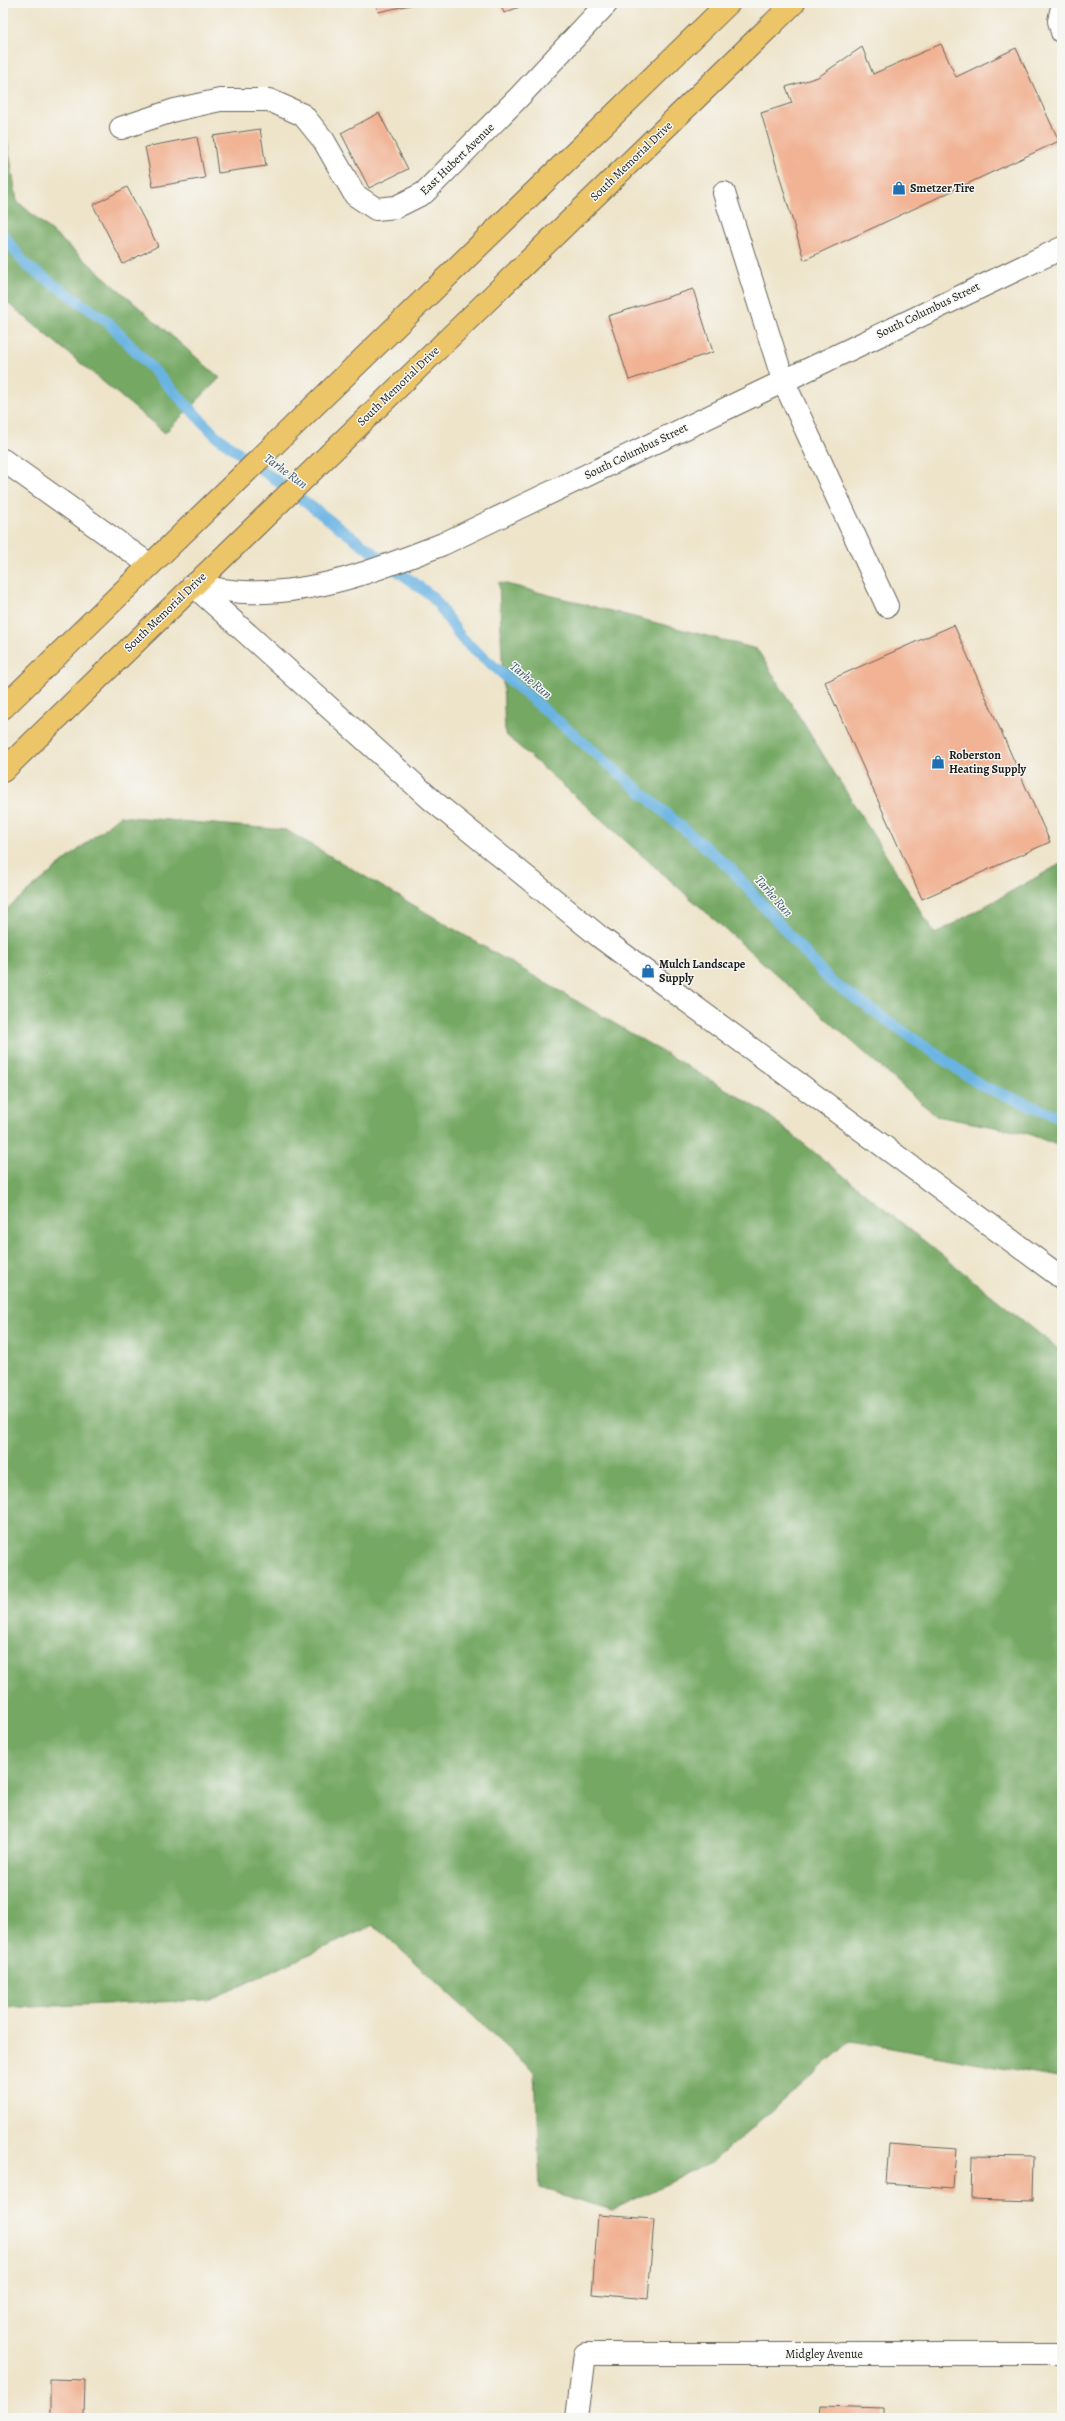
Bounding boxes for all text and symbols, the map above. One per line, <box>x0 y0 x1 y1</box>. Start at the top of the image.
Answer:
street label: South Memorial Drive <box>586 118 676 204</box>
street label: East Hubert Avenue <box>416 119 498 199</box>
shop icon: Smetzer Tire <box>891 180 907 196</box>
place label: Smetzer Tire <box>910 180 975 196</box>
street label: South Columbus Street <box>874 278 982 342</box>
street label: South Memorial Drive <box>353 343 443 429</box>
street label: South Columbus Street <box>582 419 690 483</box>
water label: Tarhe Run <box>261 449 311 493</box>
street label: South Memorial Drive <box>120 569 210 655</box>
water label: Tarhe Run <box>506 657 556 703</box>
place label: Roberston Heating Supply <box>949 747 1027 777</box>
shop icon: Roberston Heating Supply <box>930 754 946 770</box>
water label: Tarhe Run <box>751 872 797 920</box>
place label: Mulch Landscape Supply <box>659 956 746 986</box>
shop icon: Mulch Landscape Supply <box>640 963 656 979</box>
street label: Midgley Avenue <box>785 2346 863 2362</box>

